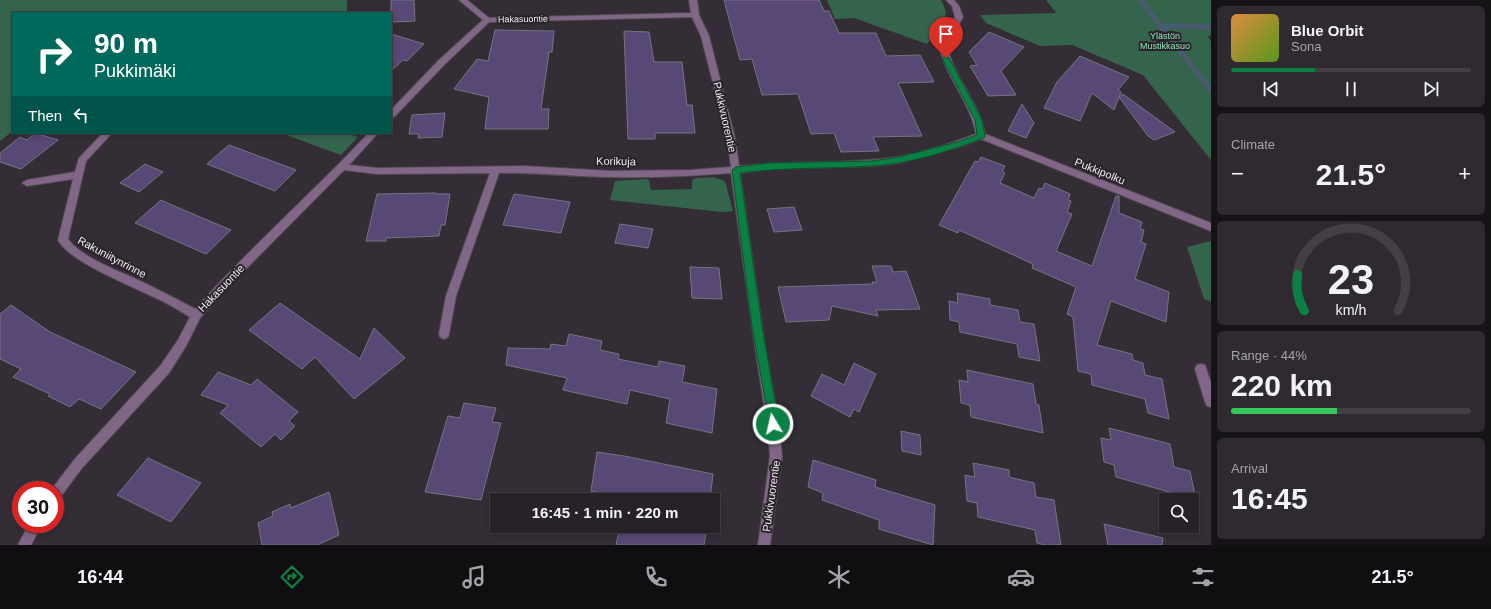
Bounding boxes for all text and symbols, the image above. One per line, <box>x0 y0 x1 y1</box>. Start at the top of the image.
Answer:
street label: Hakasuontie <box>498 14 548 24</box>
pin <box>929 17 963 58</box>
text: Blue Orbit <box>1291 22 1364 39</box>
icon: arrive <box>935 23 957 45</box>
icon: right <box>28 28 80 80</box>
text: 90 m <box>94 28 158 59</box>
park label: Ylästön Mustikkasuo <box>1140 31 1190 51</box>
text: Sona <box>1291 39 1321 54</box>
text: Pukkimäki <box>94 61 176 81</box>
icon: previous <box>1260 78 1282 100</box>
icon: pause <box>1340 78 1362 100</box>
icon: next <box>1420 78 1442 100</box>
street label: Pukkivuorentie <box>711 80 739 154</box>
icon: left <box>70 104 92 126</box>
text: Then <box>28 107 62 124</box>
text: Climate <box>1231 137 1275 152</box>
street label: Korikuja <box>596 155 637 167</box>
street label: Pukkipolku <box>1073 155 1127 187</box>
text: 21.5° <box>1316 158 1386 191</box>
text: − <box>1231 161 1244 186</box>
text: + <box>1458 161 1471 186</box>
street label: Rakuniitynrinne <box>76 234 148 280</box>
text: 23 <box>1328 255 1374 302</box>
street label: Hakasuontie <box>195 262 247 314</box>
text: km/h <box>1336 301 1367 317</box>
text: Range · 44% <box>1231 348 1307 363</box>
text: 220 km <box>1231 369 1333 402</box>
position arrow <box>752 403 794 445</box>
street label: Pukkivuorentie <box>760 459 782 533</box>
text: Arrival <box>1231 461 1268 476</box>
speed limit sign: 30 <box>12 481 64 533</box>
text: 16:45 <box>1231 482 1308 515</box>
map controls <box>1159 493 1199 533</box>
button: search <box>1159 493 1199 533</box>
text: 16:45 · 1 min · 220 m <box>532 504 678 521</box>
icon: directions <box>278 563 306 591</box>
icon: music <box>460 563 488 591</box>
icon: phone <box>642 563 670 591</box>
icon: climate <box>825 563 853 591</box>
icon: car <box>1007 563 1035 591</box>
icon: filters <box>1189 563 1217 591</box>
text: 16:44 <box>77 567 123 587</box>
text: 21.5° <box>1372 567 1414 587</box>

